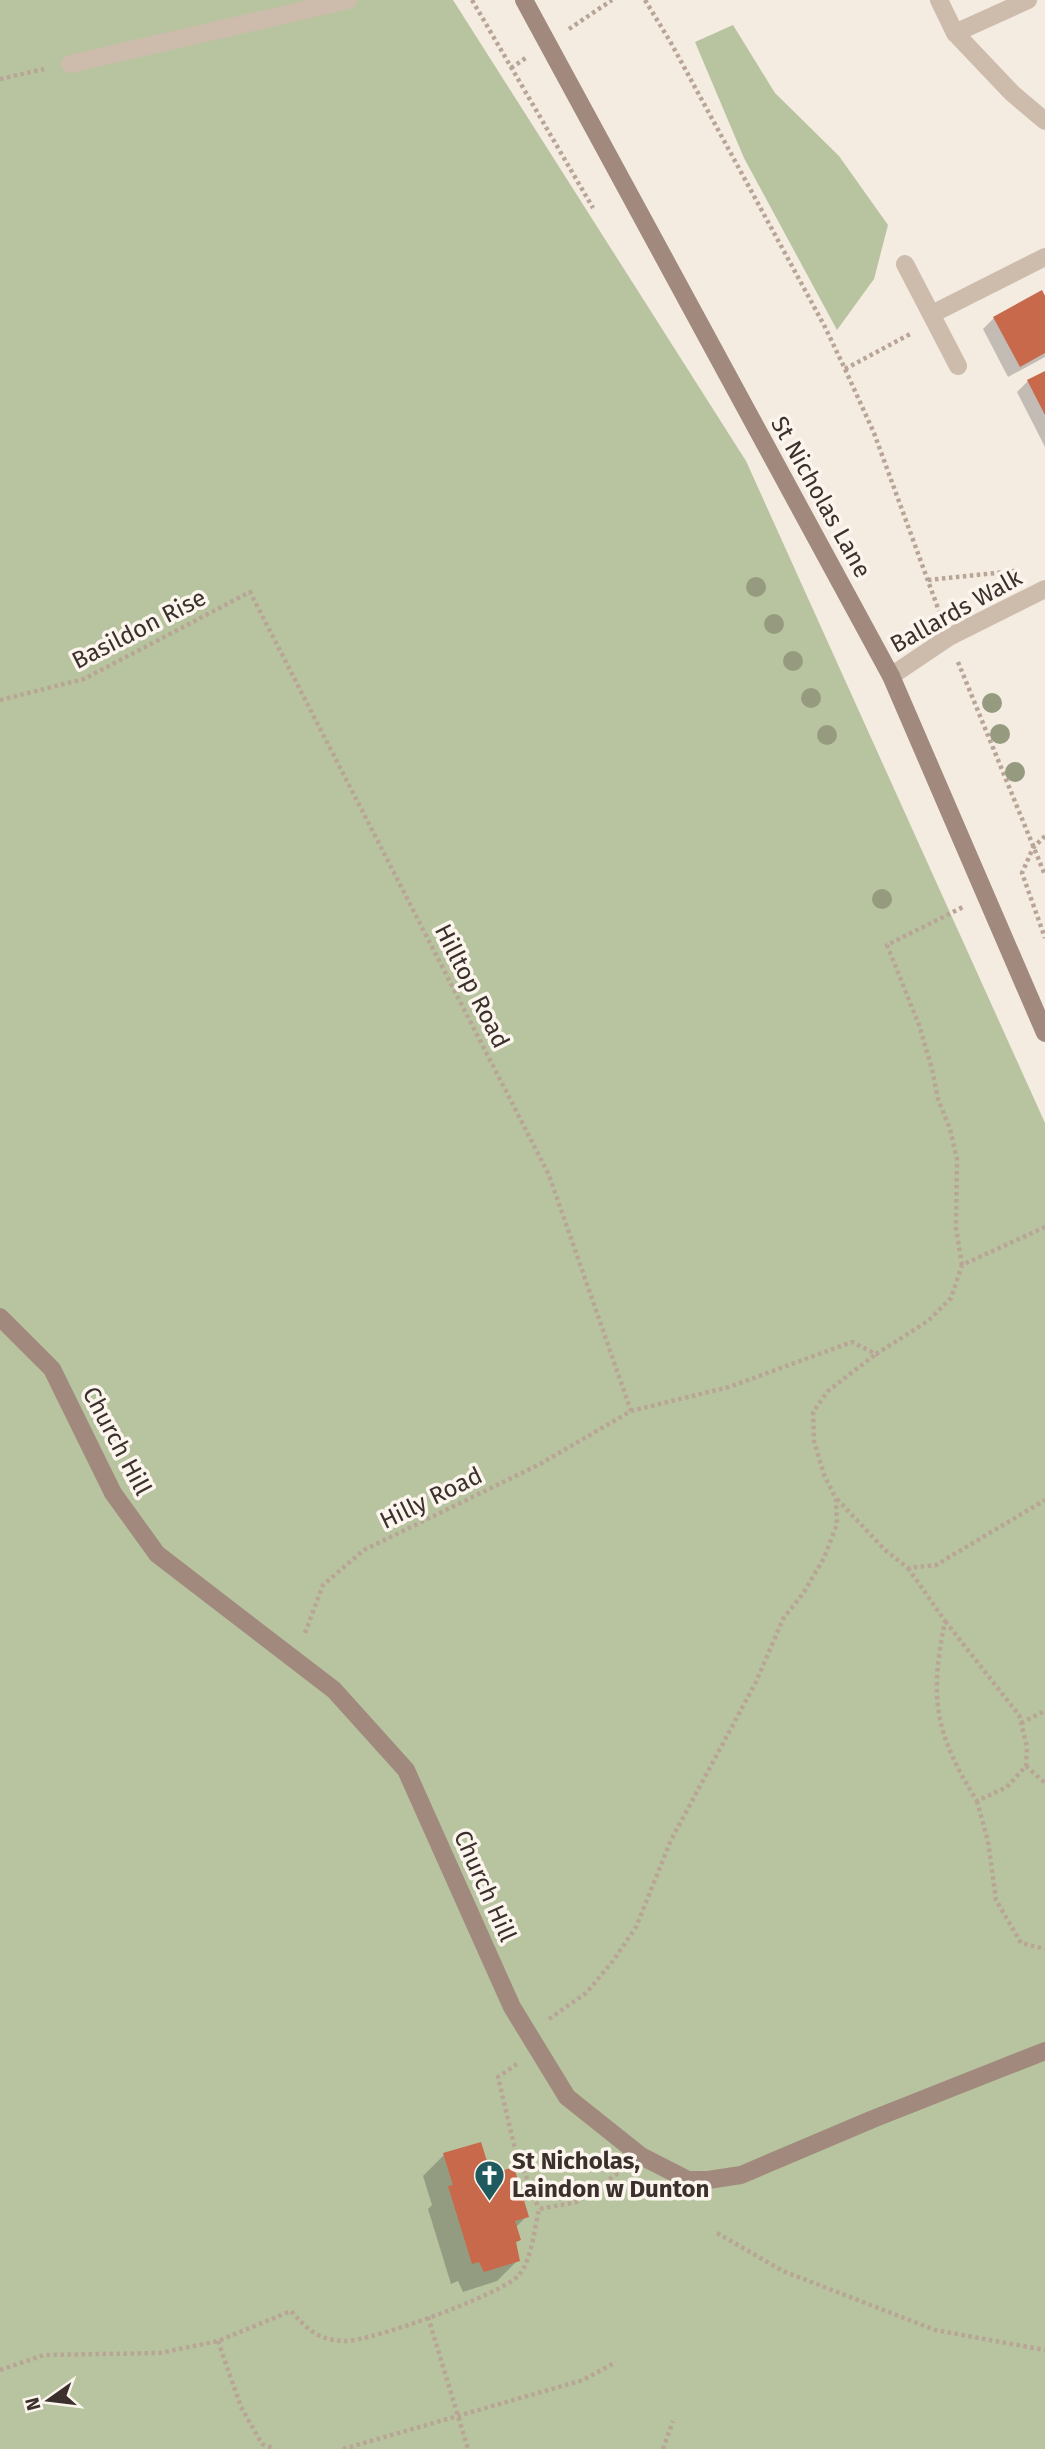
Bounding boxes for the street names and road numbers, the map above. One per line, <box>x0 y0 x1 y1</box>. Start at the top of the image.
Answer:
street label: St Nicholas Lane <box>765 411 877 583</box>
street label: Ballards Walk <box>885 563 1027 659</box>
street label: Basildon Rise <box>67 583 211 675</box>
street label: Hilltop Road <box>429 919 515 1053</box>
street label: Church Hill <box>77 1382 157 1500</box>
street label: Hilly Road <box>375 1461 487 1535</box>
street label: Church Hill <box>448 1826 522 1946</box>

